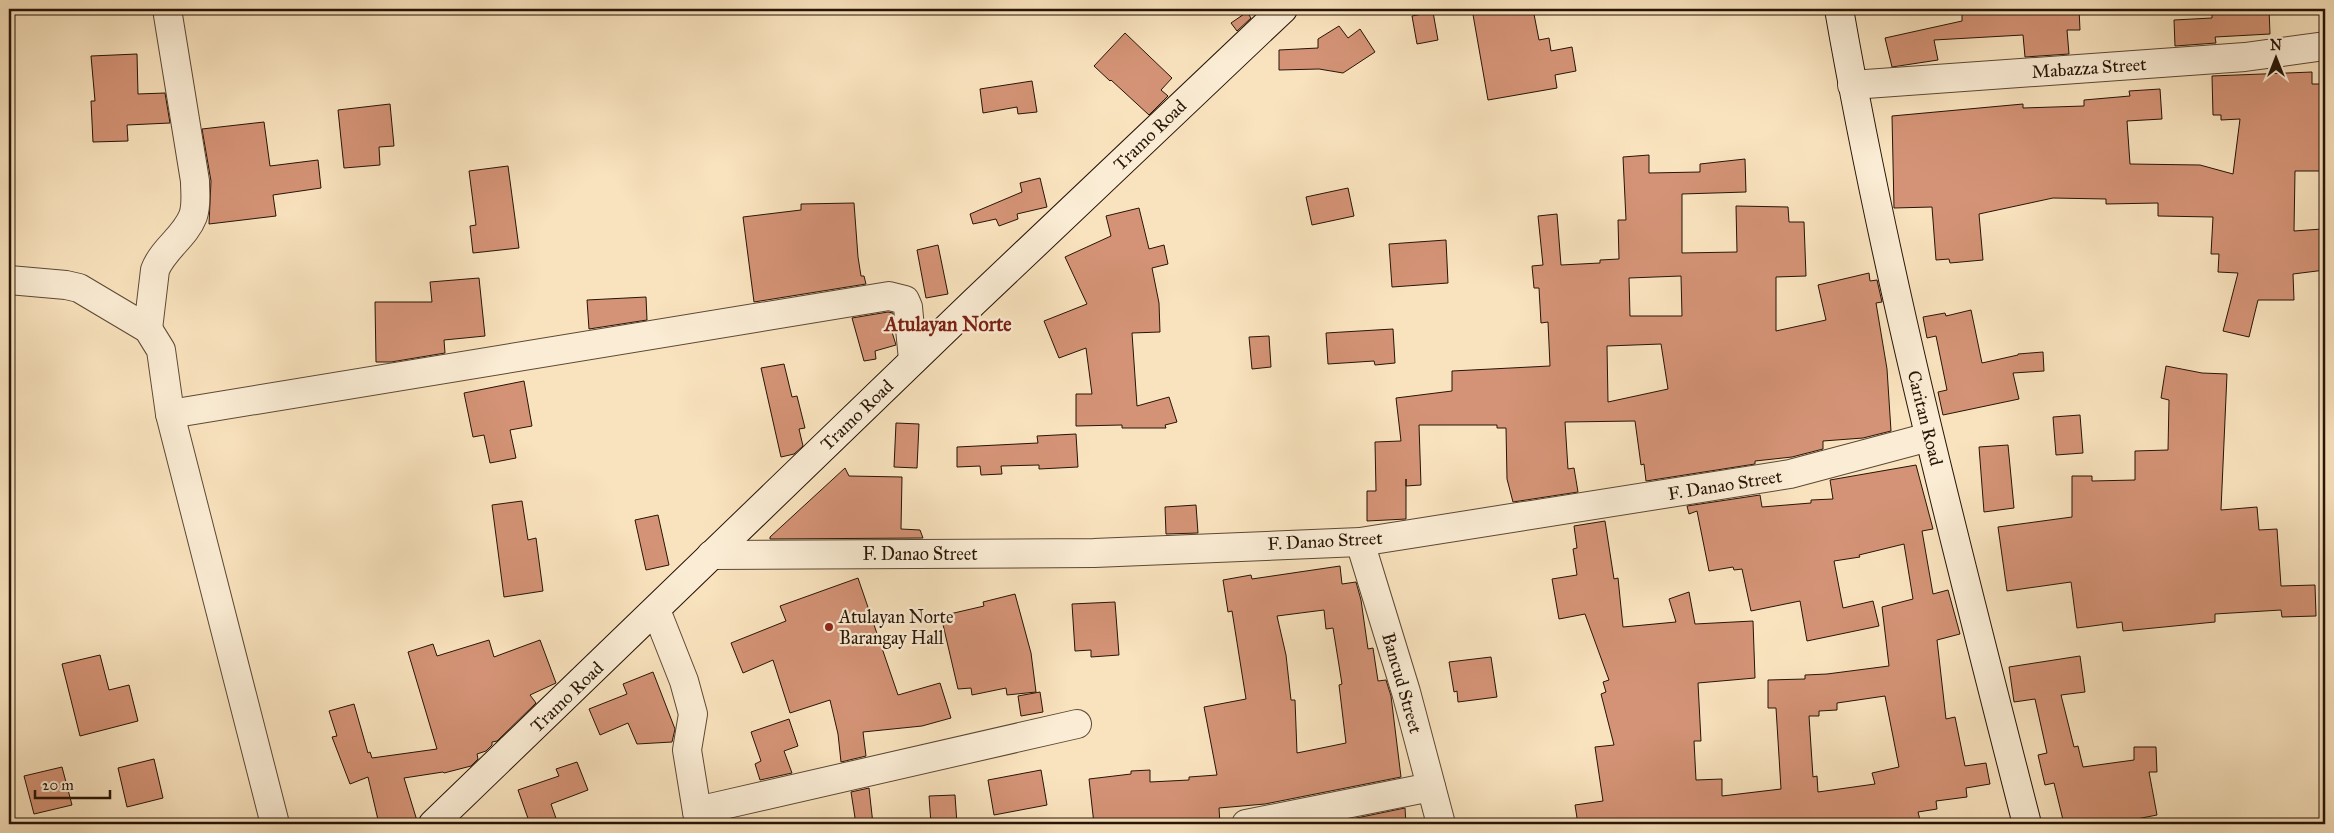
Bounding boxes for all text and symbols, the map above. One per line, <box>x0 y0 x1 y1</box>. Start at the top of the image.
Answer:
north arrow <box>2252 32 2302 82</box>
text: N <box>2270 37 2282 54</box>
street label: Mabazza Street <box>2031 53 2148 83</box>
street label: Tramo Road <box>1109 95 1191 175</box>
district label: Atulayan Norte <box>882 312 1012 337</box>
street label: Caritan Road <box>1903 368 1947 468</box>
street label: Tramo Road <box>816 375 898 455</box>
street label: F. Danao Street <box>1666 465 1784 505</box>
street label: F. Danao Street <box>1267 527 1384 555</box>
street label: F. Danao Street <box>862 543 978 565</box>
place label: Atulayan Norte Barangay Hall <box>838 606 953 650</box>
marker: Atulayan Norte Barangay Hall <box>823 621 835 633</box>
street label: Bancud Street <box>1377 630 1427 737</box>
street label: Tramo Road <box>526 657 608 737</box>
scale bar <box>35 768 110 800</box>
text: 20 m <box>42 776 74 794</box>

